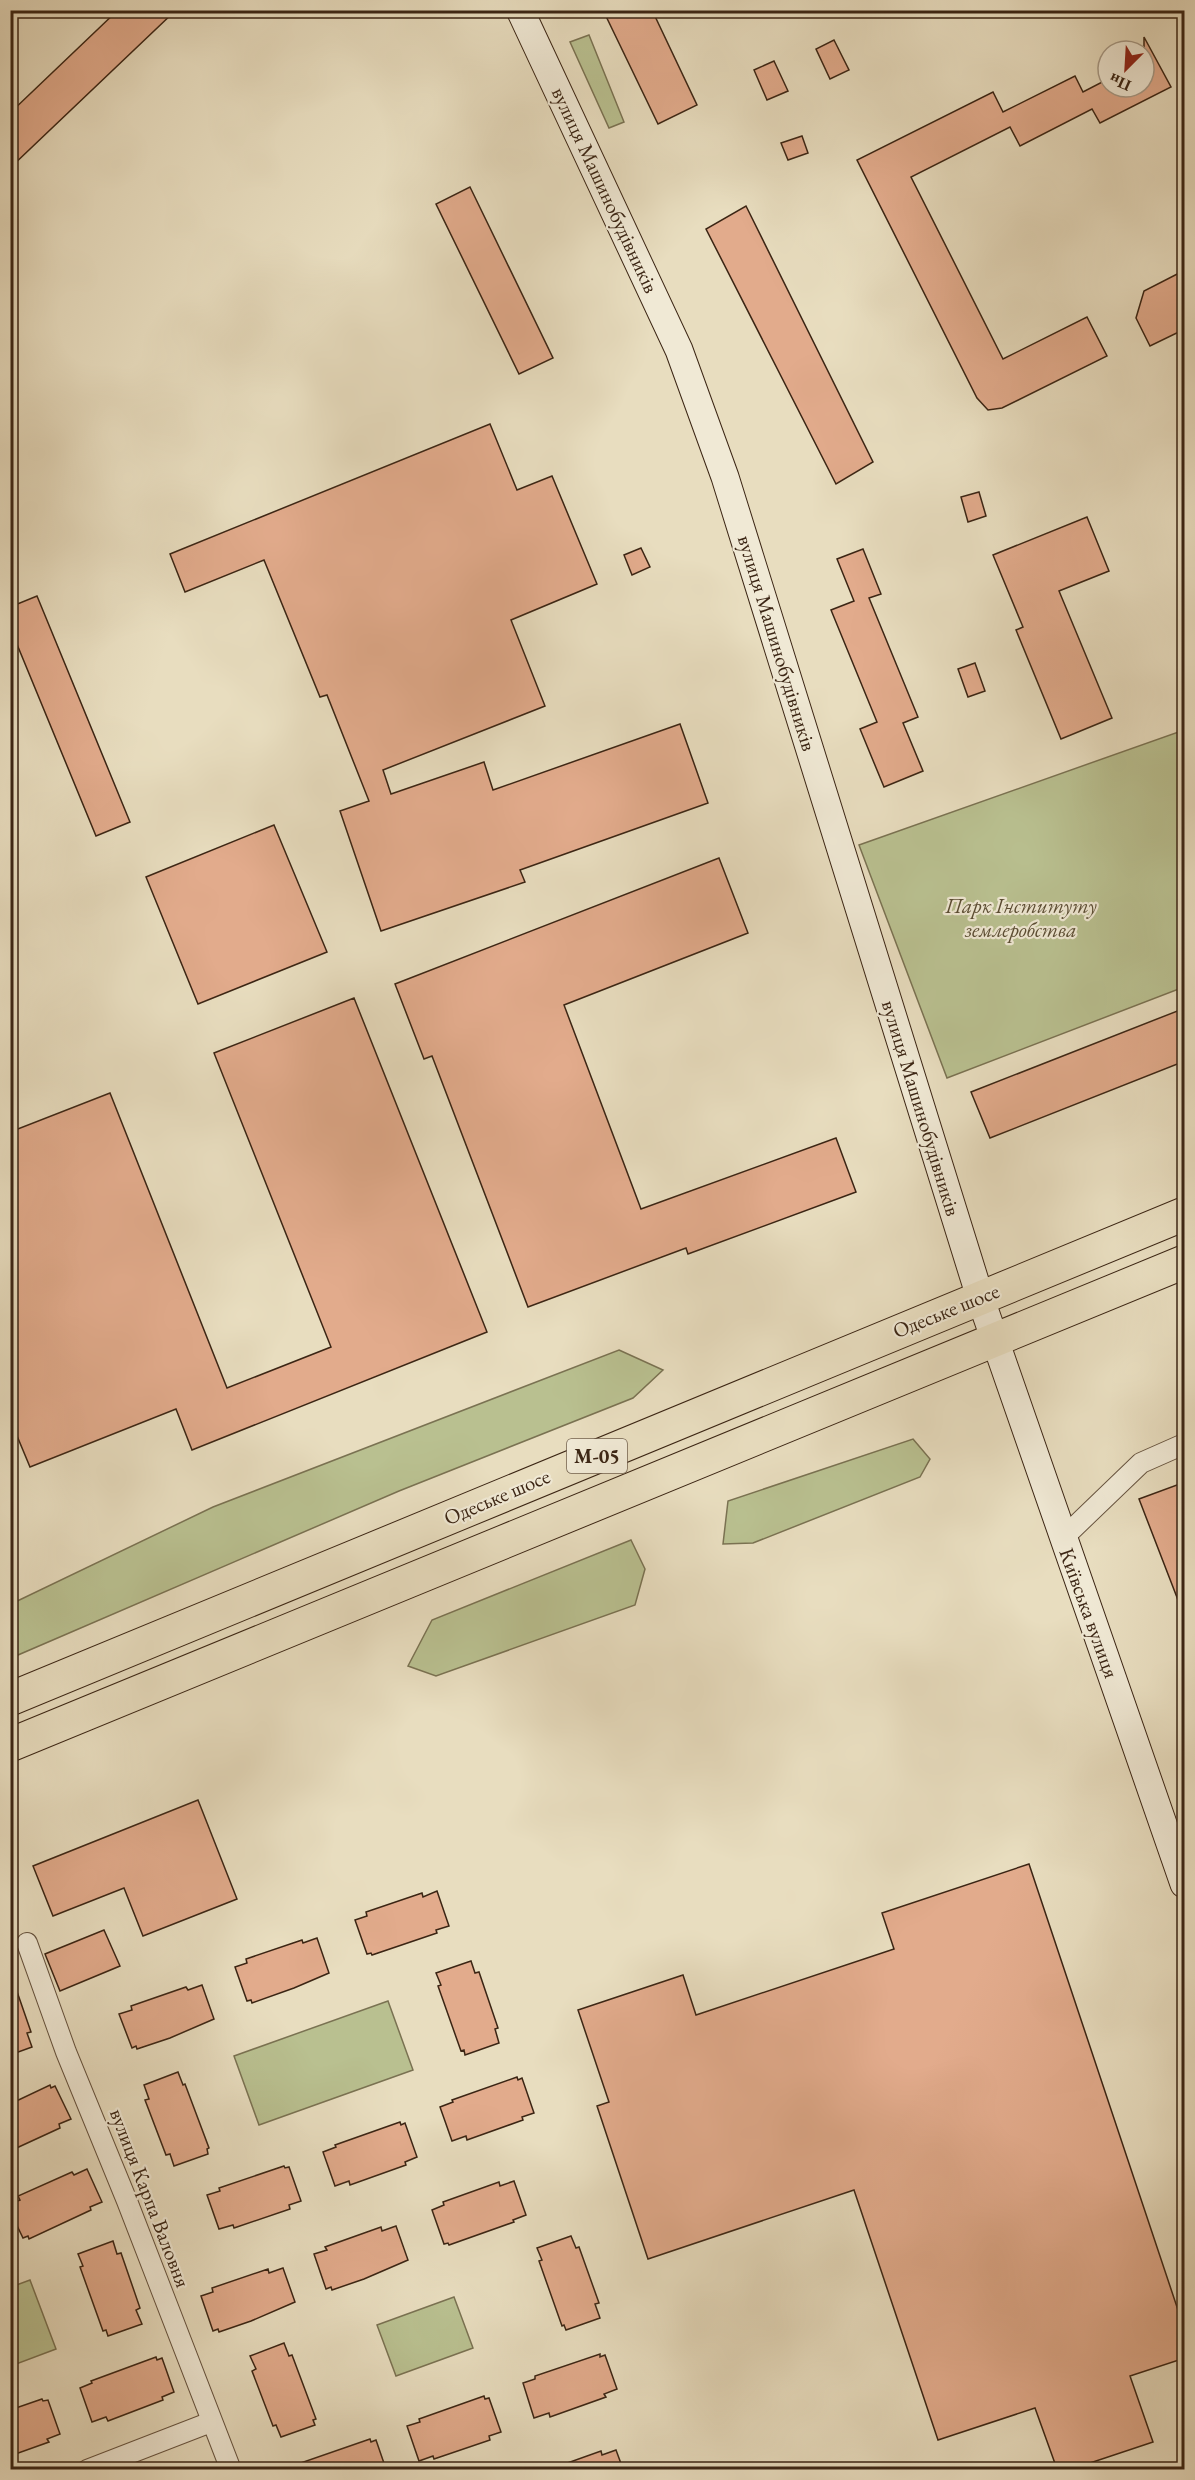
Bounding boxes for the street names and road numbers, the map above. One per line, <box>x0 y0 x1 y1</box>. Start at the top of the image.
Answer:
street label: вулиця Машинобудівників <box>546 82 665 297</box>
street label: вулиця Машинобудівників <box>732 532 823 754</box>
street label: вулиця Машинобудівників <box>876 997 967 1219</box>
street label: Одеське шосе <box>889 1277 1003 1344</box>
road number: М-05 <box>567 1439 627 1473</box>
street label: Одеське шосе <box>440 1462 554 1531</box>
street label: Київська вулиця <box>1053 1544 1125 1682</box>
street label: вулиця Карпа Валовня <box>104 2104 197 2291</box>

